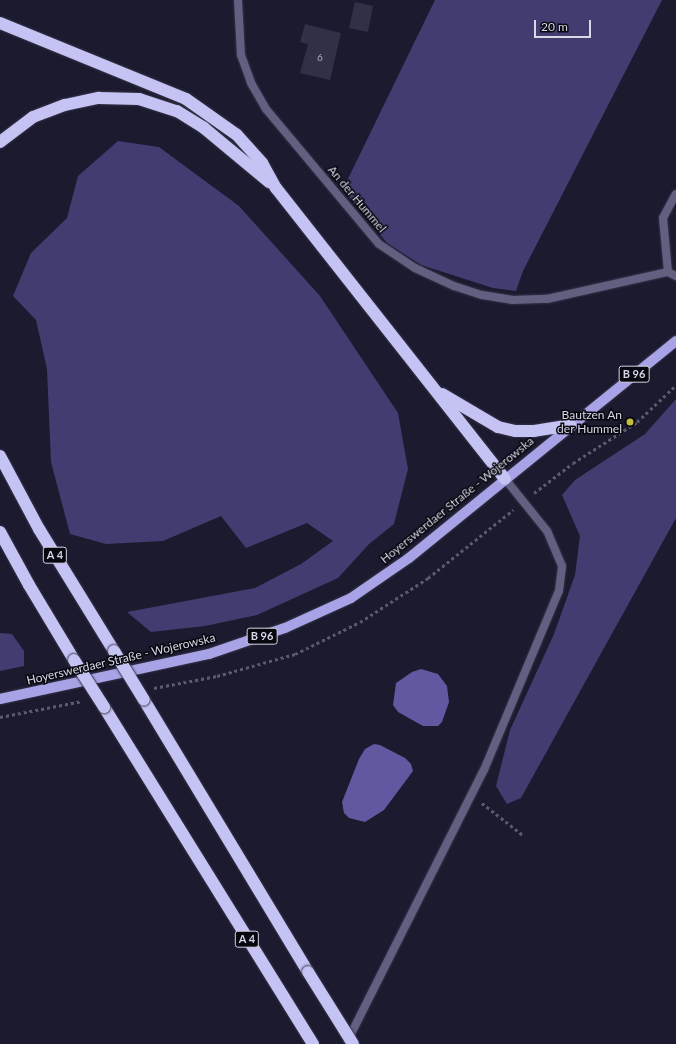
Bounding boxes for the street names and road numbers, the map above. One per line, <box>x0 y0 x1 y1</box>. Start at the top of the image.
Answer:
street label: An der Hummel <box>325 163 389 235</box>
road number: B 96 <box>618 365 650 383</box>
street label: Hoyerswerdaer Straße - Wojerowska <box>377 433 537 567</box>
road number: A 4 <box>42 546 68 564</box>
road number: B 96 <box>246 627 278 645</box>
street label: Hoyerswerdaer Straße - Wojerowska <box>25 630 217 688</box>
road number: A 4 <box>234 930 260 948</box>

